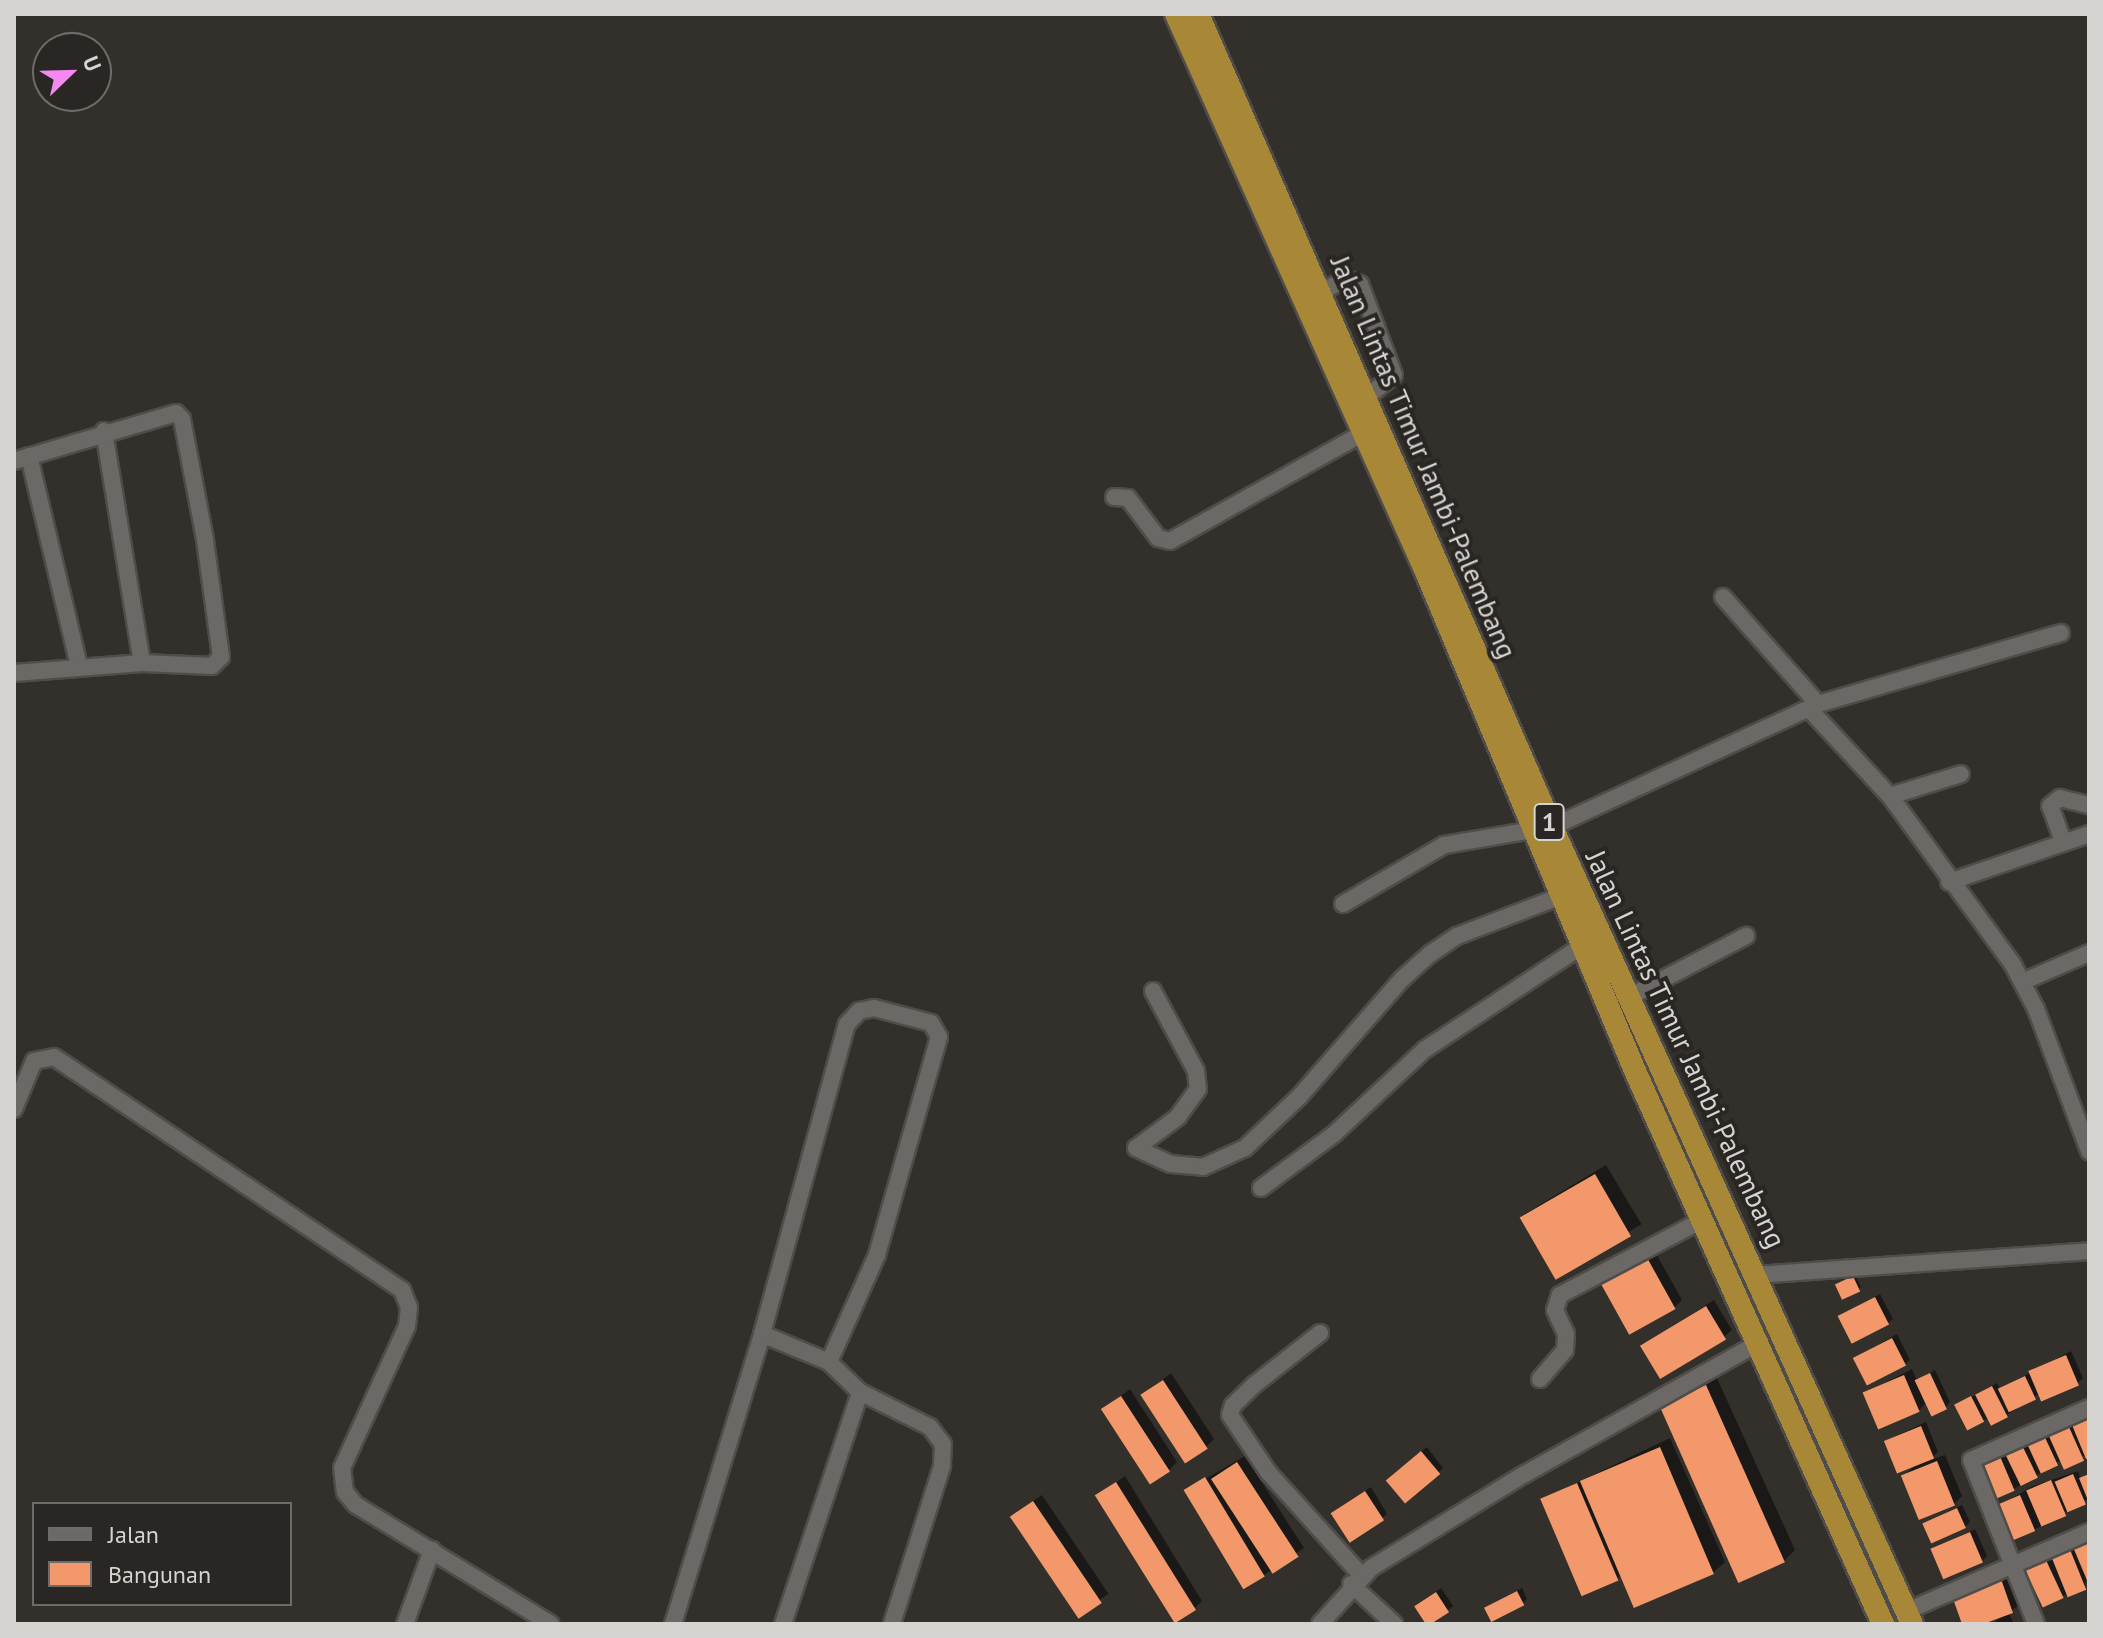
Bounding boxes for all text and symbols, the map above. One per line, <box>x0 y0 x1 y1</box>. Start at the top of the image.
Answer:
north arrow <box>32 32 112 112</box>
text: U <box>77 52 108 75</box>
street label: Jalan Lintas Timur Jambi-Palembang <box>1324 250 1524 664</box>
road number: 1 <box>1533 800 1565 844</box>
street label: Jalan Lintas Timur Jambi-Palembang <box>1579 845 1793 1253</box>
legend <box>32 1502 292 1606</box>
text: Jalan <box>108 1519 159 1550</box>
text: Bangunan <box>108 1559 211 1590</box>

